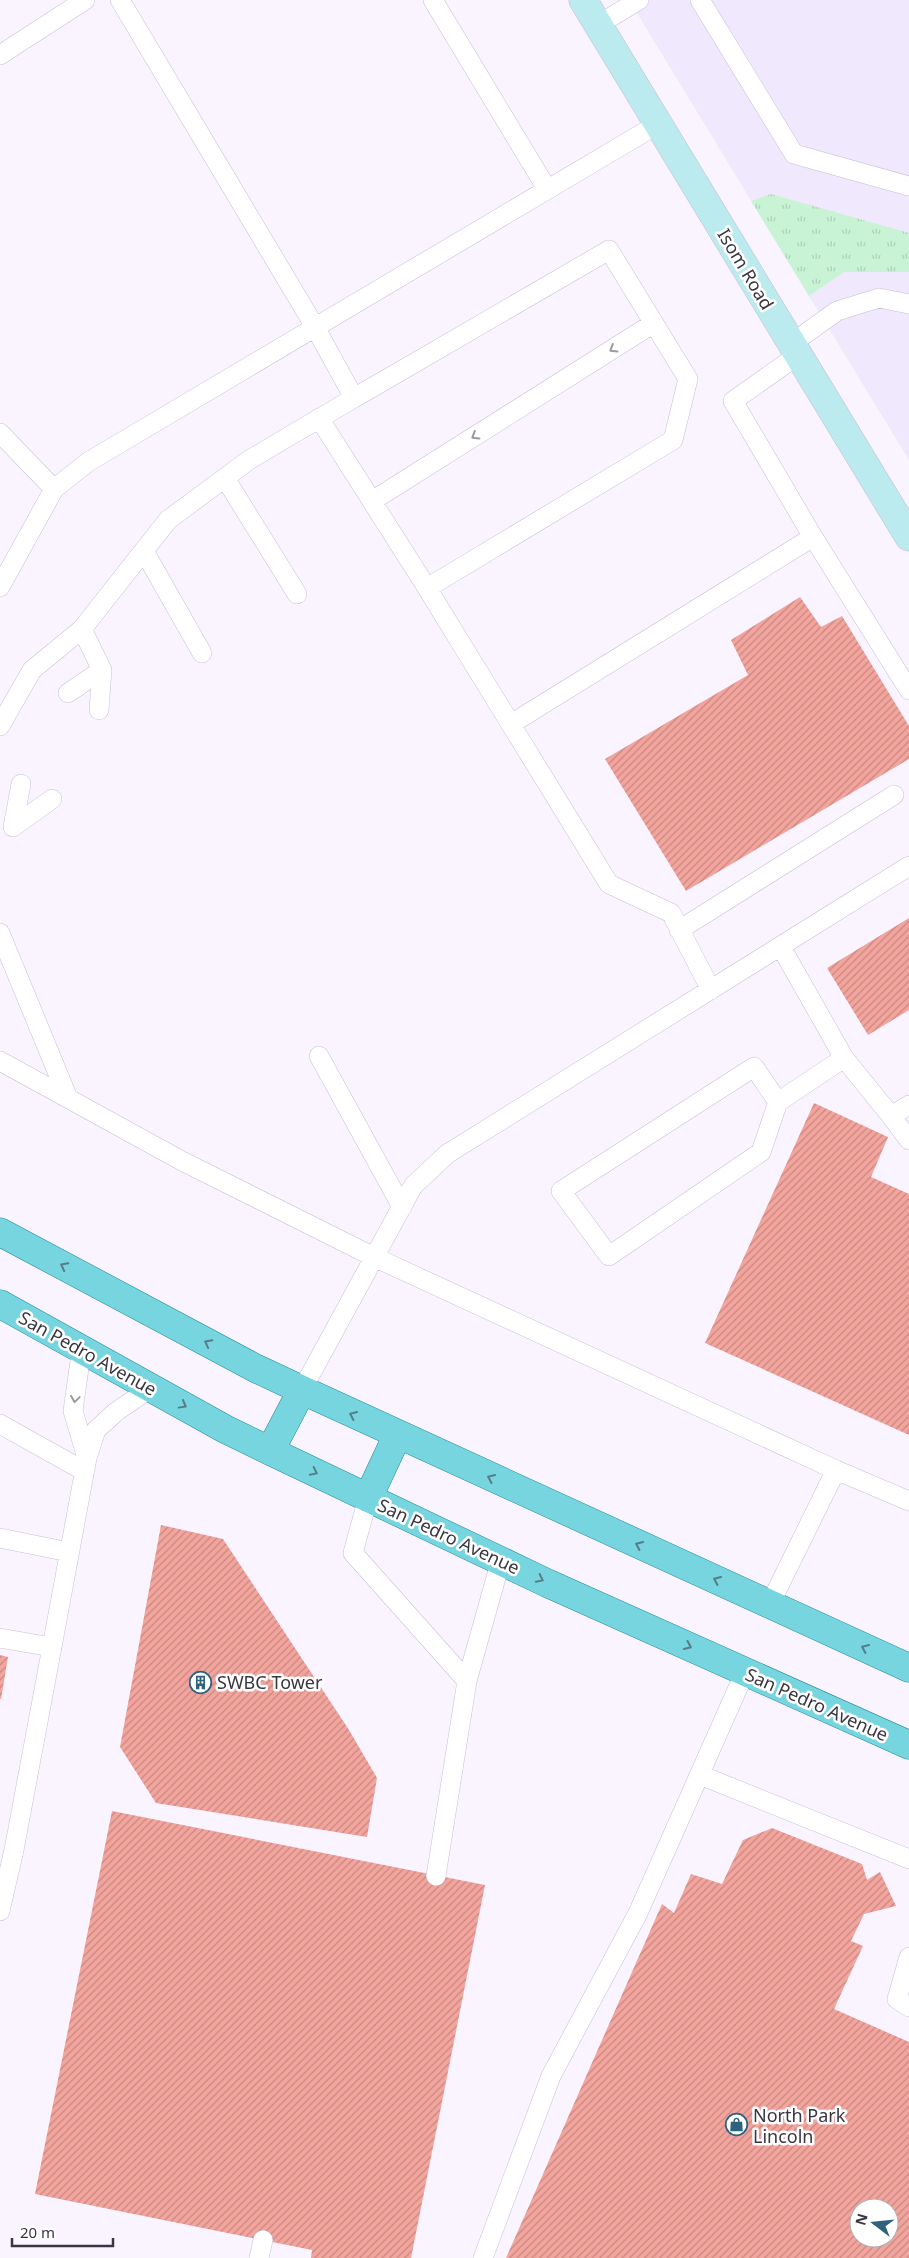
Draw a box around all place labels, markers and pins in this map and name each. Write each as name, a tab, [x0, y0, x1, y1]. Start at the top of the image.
building icon: SWBC Tower	[189, 1670, 213, 1694]
place label: SWBC Tower	[217, 1670, 323, 1694]
place label: North Park Lincoln	[753, 2103, 846, 2148]
shop icon: North Park Lincoln	[725, 2113, 749, 2137]

